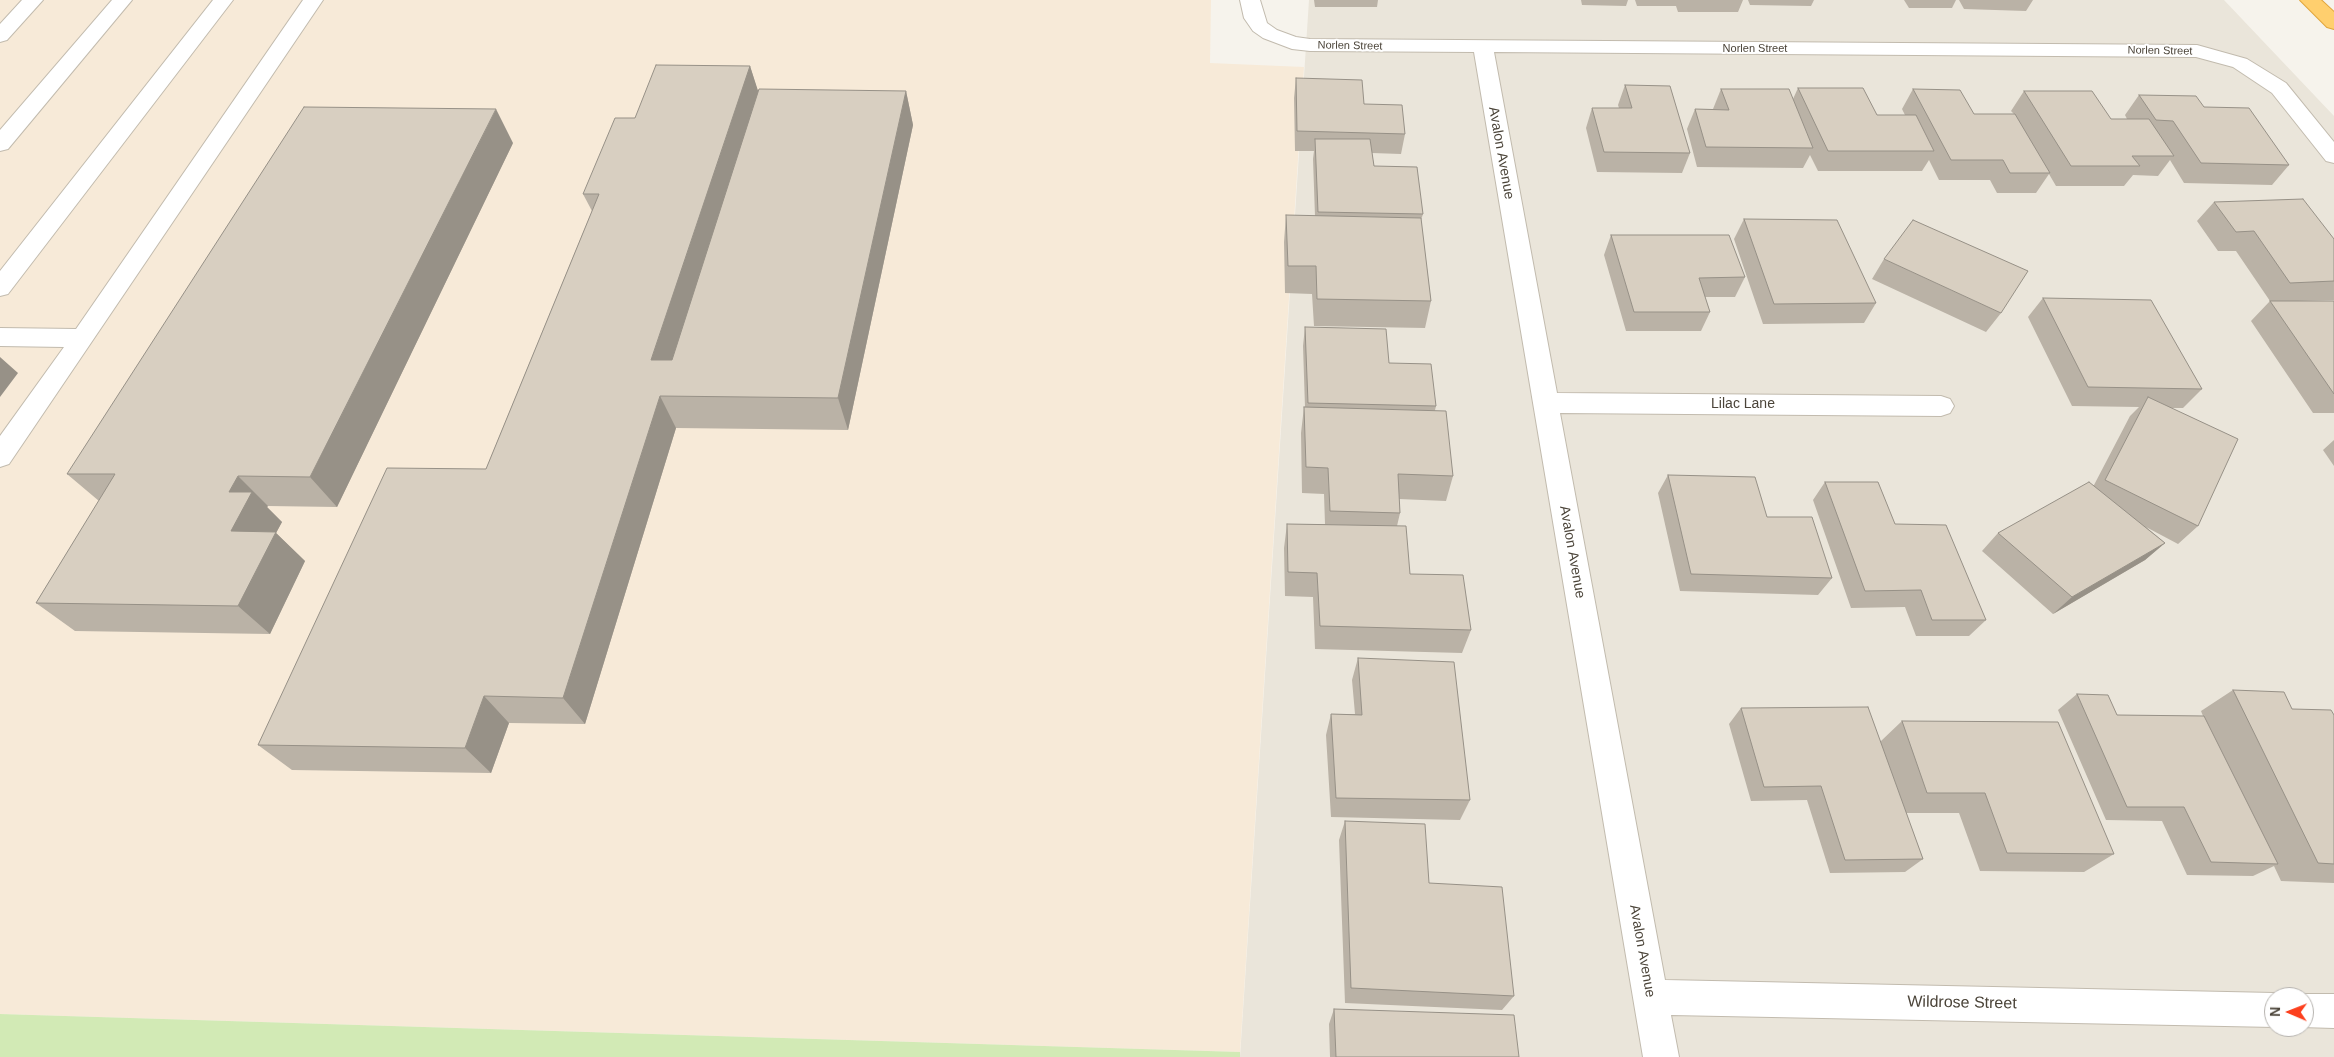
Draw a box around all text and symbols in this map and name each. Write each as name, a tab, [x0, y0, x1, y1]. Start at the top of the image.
street label: Norlen Street	[1317, 39, 1383, 53]
street label: Norlen Street	[1723, 42, 1787, 56]
street label: Norlen Street	[2127, 44, 2193, 58]
street label: Avalon Avenue	[1485, 105, 1517, 201]
street label: Lilac Lane	[1711, 396, 1775, 412]
street label: Avalon Avenue	[1556, 504, 1588, 600]
street label: Avalon Avenue	[1626, 903, 1658, 999]
north arrow	[2264, 987, 2314, 1037]
street label: Wildrose Street	[1907, 992, 2017, 1014]
text: N	[2267, 1007, 2283, 1017]

